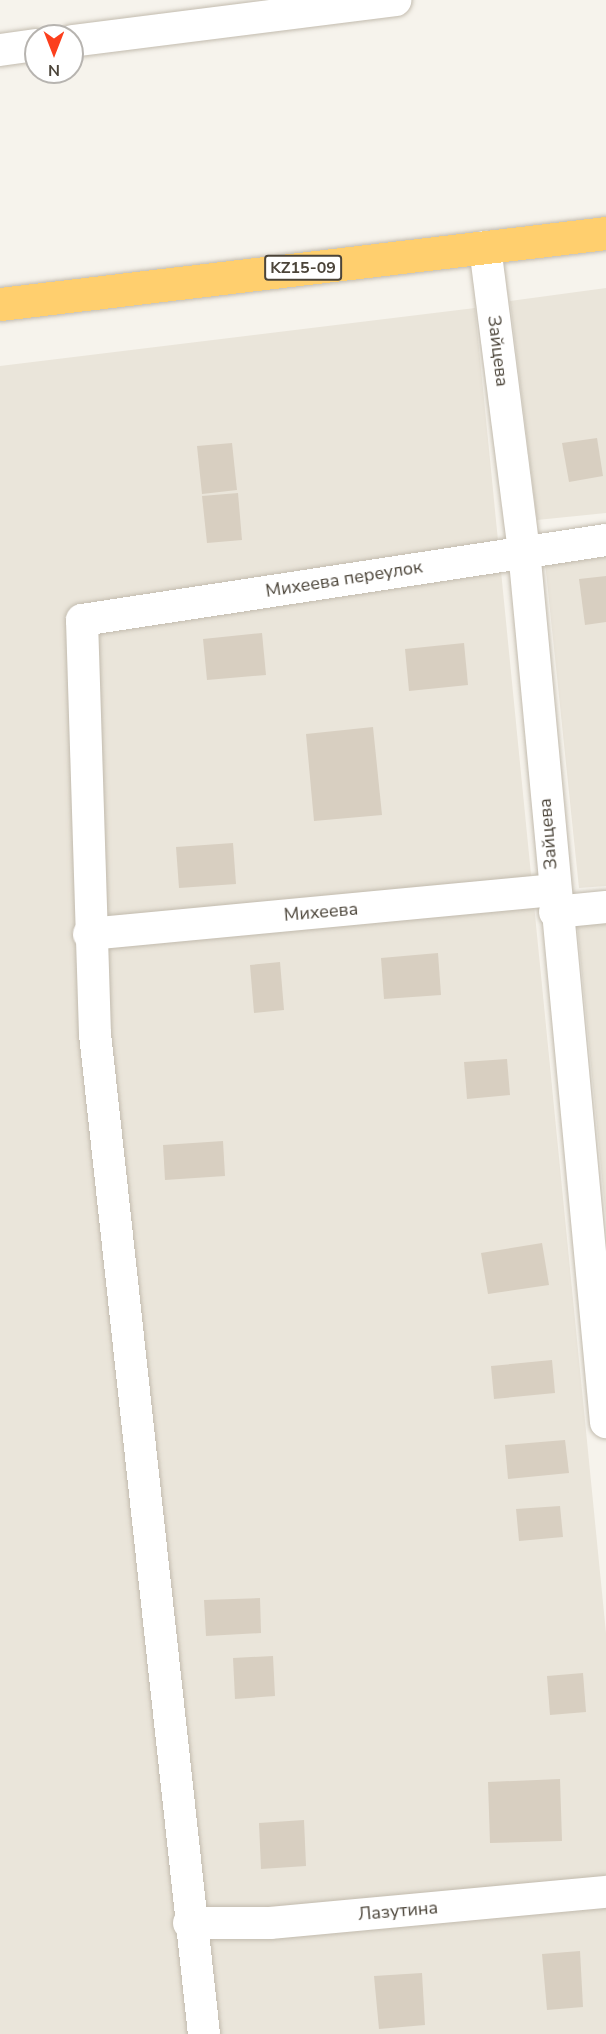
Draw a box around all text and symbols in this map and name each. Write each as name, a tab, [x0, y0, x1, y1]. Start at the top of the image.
north arrow	[24, 24, 84, 84]
text: N	[48, 59, 60, 81]
road number: KZ15-09	[264, 255, 342, 281]
street label: Зайцева	[483, 314, 513, 388]
street label: Михеева переулок	[264, 556, 424, 602]
street label: Зайцева	[534, 797, 562, 871]
street label: Михеева	[283, 898, 359, 926]
street label: Лазутина	[357, 1897, 439, 1925]

